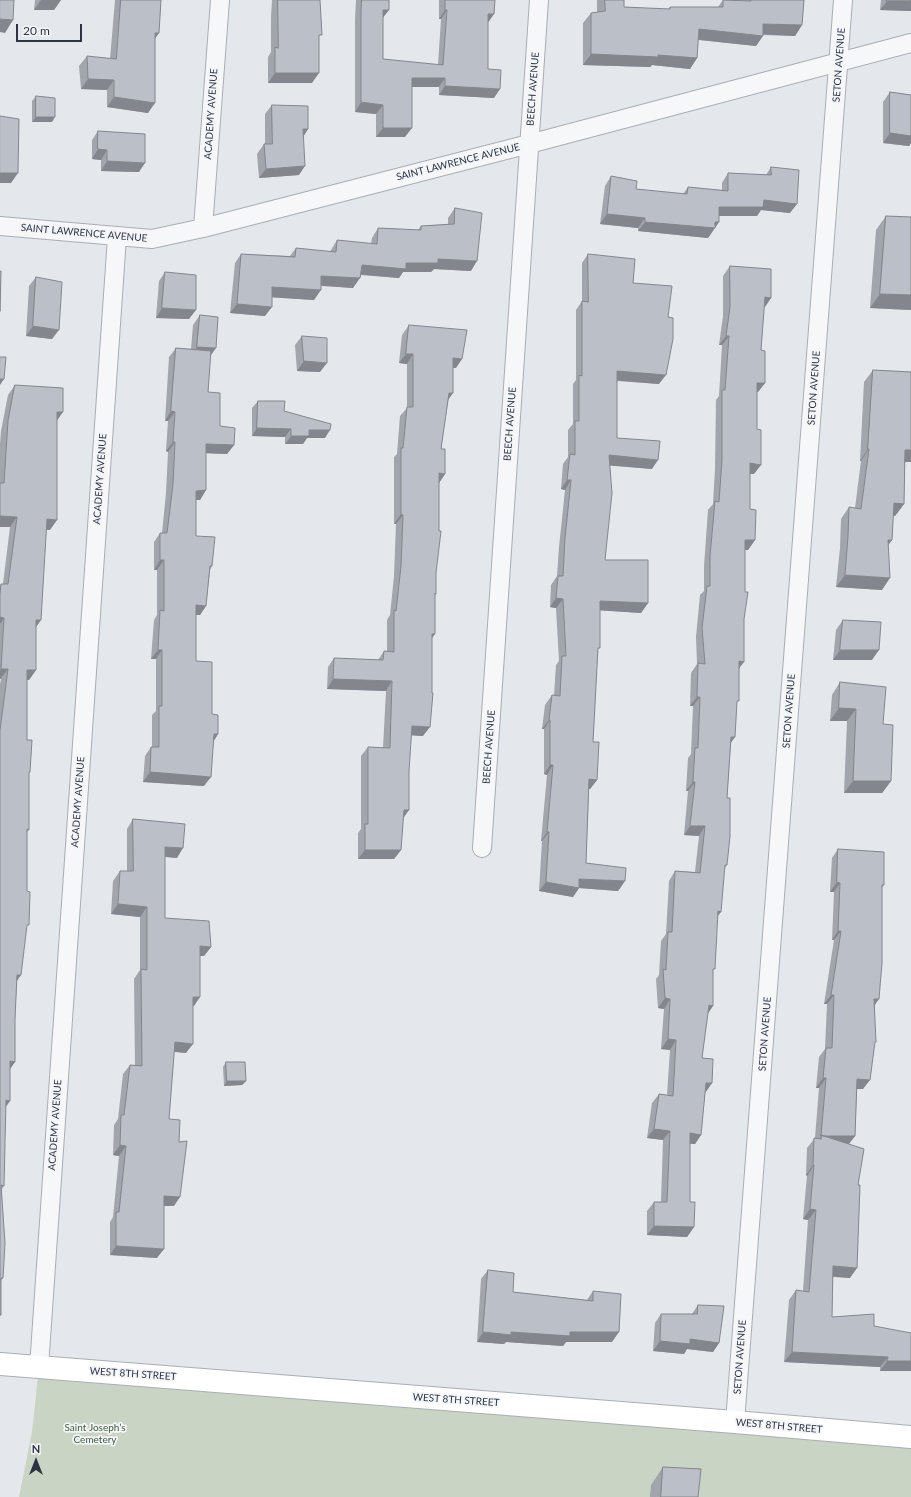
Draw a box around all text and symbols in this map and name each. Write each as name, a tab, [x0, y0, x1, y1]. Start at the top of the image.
scale bar	[18, 16, 84, 42]
text: 20 m	[23, 23, 50, 38]
street label: SETON AVENUE	[830, 27, 848, 103]
street label: BEECH AVENUE	[524, 52, 542, 126]
street label: ACADEMY AVENUE	[202, 68, 220, 160]
street label: SAINT LAWRENCE AVENUE	[395, 141, 521, 183]
street label: SAINT LAWRENCE AVENUE	[20, 221, 148, 245]
street label: SETON AVENUE	[805, 350, 823, 426]
street label: BEECH AVENUE	[501, 387, 519, 461]
street label: ACADEMY AVENUE	[91, 433, 109, 525]
street label: SETON AVENUE	[780, 673, 798, 749]
street label: BEECH AVENUE	[480, 710, 498, 784]
street label: ACADEMY AVENUE	[69, 756, 87, 848]
street label: SETON AVENUE	[756, 996, 774, 1072]
street label: ACADEMY AVENUE	[46, 1079, 64, 1171]
street label: SETON AVENUE	[731, 1319, 749, 1395]
street label: WEST 8TH STREET	[89, 1365, 177, 1383]
street label: WEST 8TH STREET	[412, 1391, 500, 1409]
street label: WEST 8TH STREET	[735, 1416, 823, 1436]
park label: Saint Joseph’s Cemetery	[65, 1422, 125, 1446]
north arrow	[16, 1441, 56, 1481]
text: N	[32, 1442, 40, 1455]

